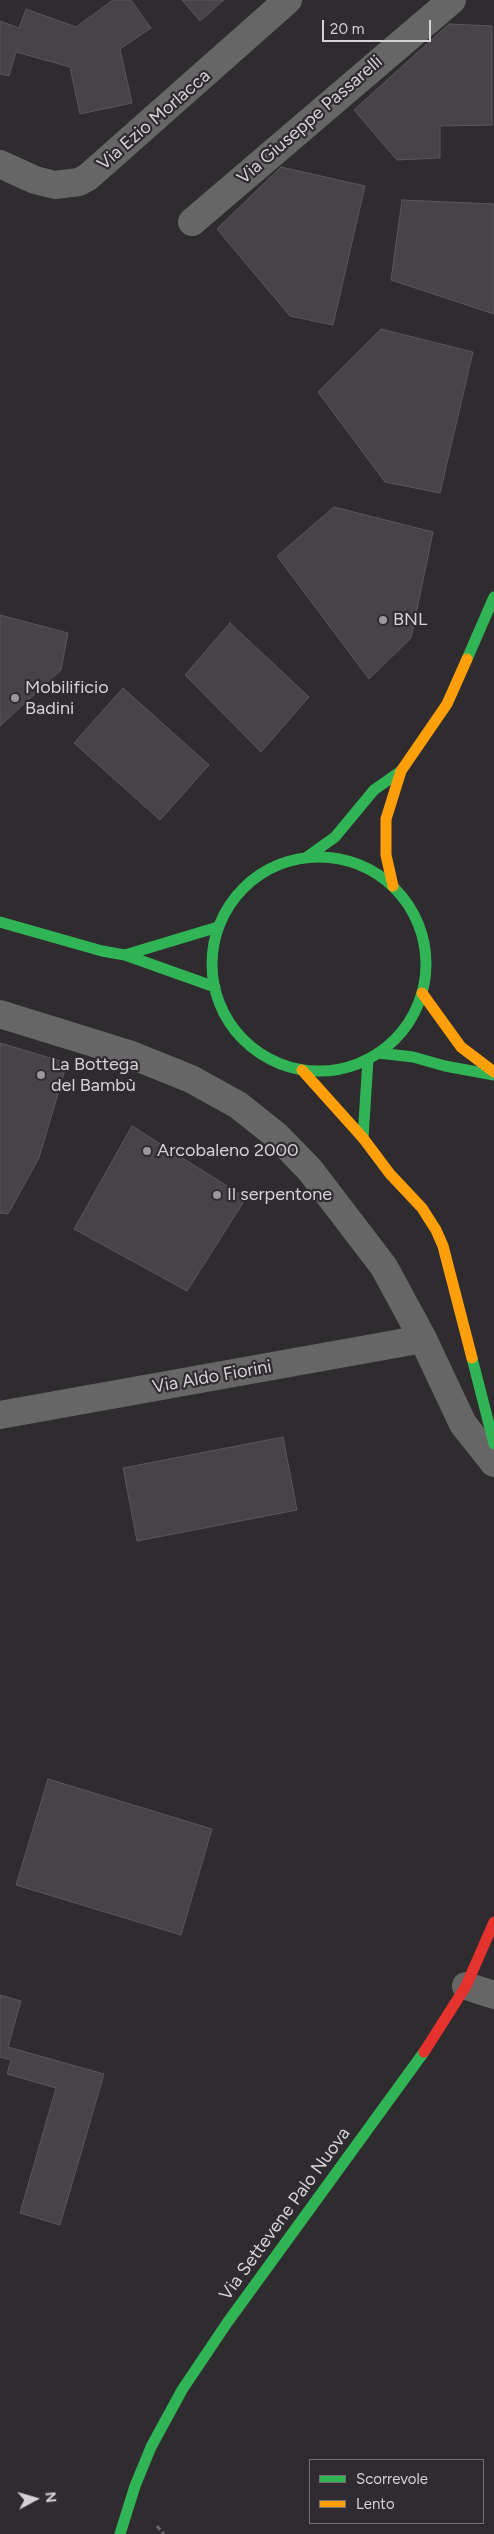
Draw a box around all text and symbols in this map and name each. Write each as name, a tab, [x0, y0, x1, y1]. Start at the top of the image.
scale bar	[324, 10, 433, 42]
text: 20 m	[330, 20, 364, 38]
street label: Via Giuseppe Passarelli	[233, 51, 387, 189]
street label: Via Ezio Morlacca	[93, 65, 215, 175]
place label: BNL	[393, 609, 427, 631]
marker: BNL	[377, 614, 389, 626]
place label: Mobilificio Badini	[25, 677, 109, 720]
marker: Mobilificio Badini	[9, 692, 21, 704]
place label: La Bottega del Bambù	[51, 1054, 139, 1096]
marker: La Bottega del Bambù	[35, 1069, 47, 1081]
place label: Arcobaleno 2000	[157, 1140, 299, 1162]
marker: Arcobaleno 2000	[141, 1145, 153, 1157]
place label: Il serpentone	[227, 1184, 332, 1206]
marker: Il serpentone	[211, 1189, 223, 1201]
street label: Via Aldo Fiorini	[151, 1356, 273, 1398]
street label: Via Settevene Palo Nuova	[215, 2123, 355, 2305]
legend	[309, 2459, 484, 2524]
text: Scorrevole	[356, 2470, 428, 2488]
north arrow	[10, 2474, 60, 2524]
text: N	[41, 2491, 59, 2504]
text: Lento	[356, 2495, 395, 2513]

